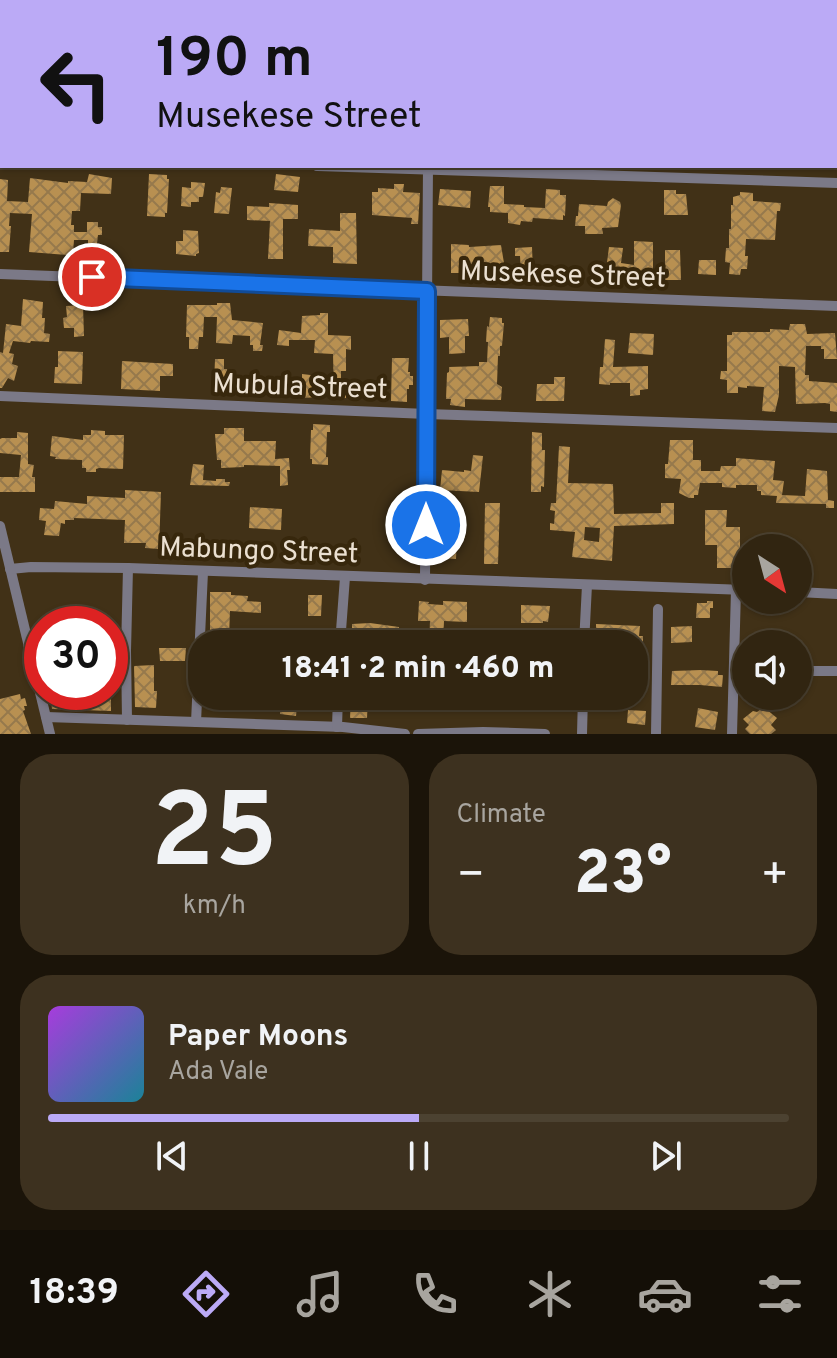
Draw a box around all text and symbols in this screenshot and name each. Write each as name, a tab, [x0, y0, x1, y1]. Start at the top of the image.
text: 190 m	[156, 26, 313, 96]
icon: left	[24, 32, 128, 136]
text: Musekese Street	[156, 95, 422, 141]
pin	[58, 243, 126, 311]
street label: Musekese Street	[459, 254, 667, 298]
icon: arrive	[70, 255, 114, 299]
street label: Mubula Street	[212, 367, 388, 409]
position arrow	[384, 483, 468, 567]
street label: Mabungo Street	[159, 531, 359, 573]
north arrow	[732, 534, 812, 614]
map controls	[732, 534, 812, 710]
speed limit sign: 30	[24, 606, 128, 710]
button: sound	[732, 630, 812, 710]
text: 18:41 · 2 min · 460 m	[282, 651, 554, 688]
text: 25	[151, 772, 278, 904]
text: Climate	[457, 799, 546, 832]
text: 23°	[574, 839, 672, 915]
text: −	[457, 849, 485, 905]
text: +	[761, 849, 789, 905]
text: km/h	[183, 890, 246, 923]
text: Paper Moons	[168, 1019, 348, 1056]
text: Ada Vale	[168, 1056, 268, 1089]
icon: previous	[150, 1134, 194, 1178]
icon: pause	[397, 1134, 441, 1178]
icon: next	[644, 1134, 688, 1178]
icon: directions	[178, 1266, 234, 1322]
icon: music	[292, 1266, 348, 1322]
icon: phone	[407, 1266, 463, 1322]
icon: climate	[522, 1266, 578, 1322]
icon: car	[637, 1266, 693, 1322]
icon: filters	[752, 1266, 808, 1322]
text: 18:39	[29, 1271, 119, 1317]

